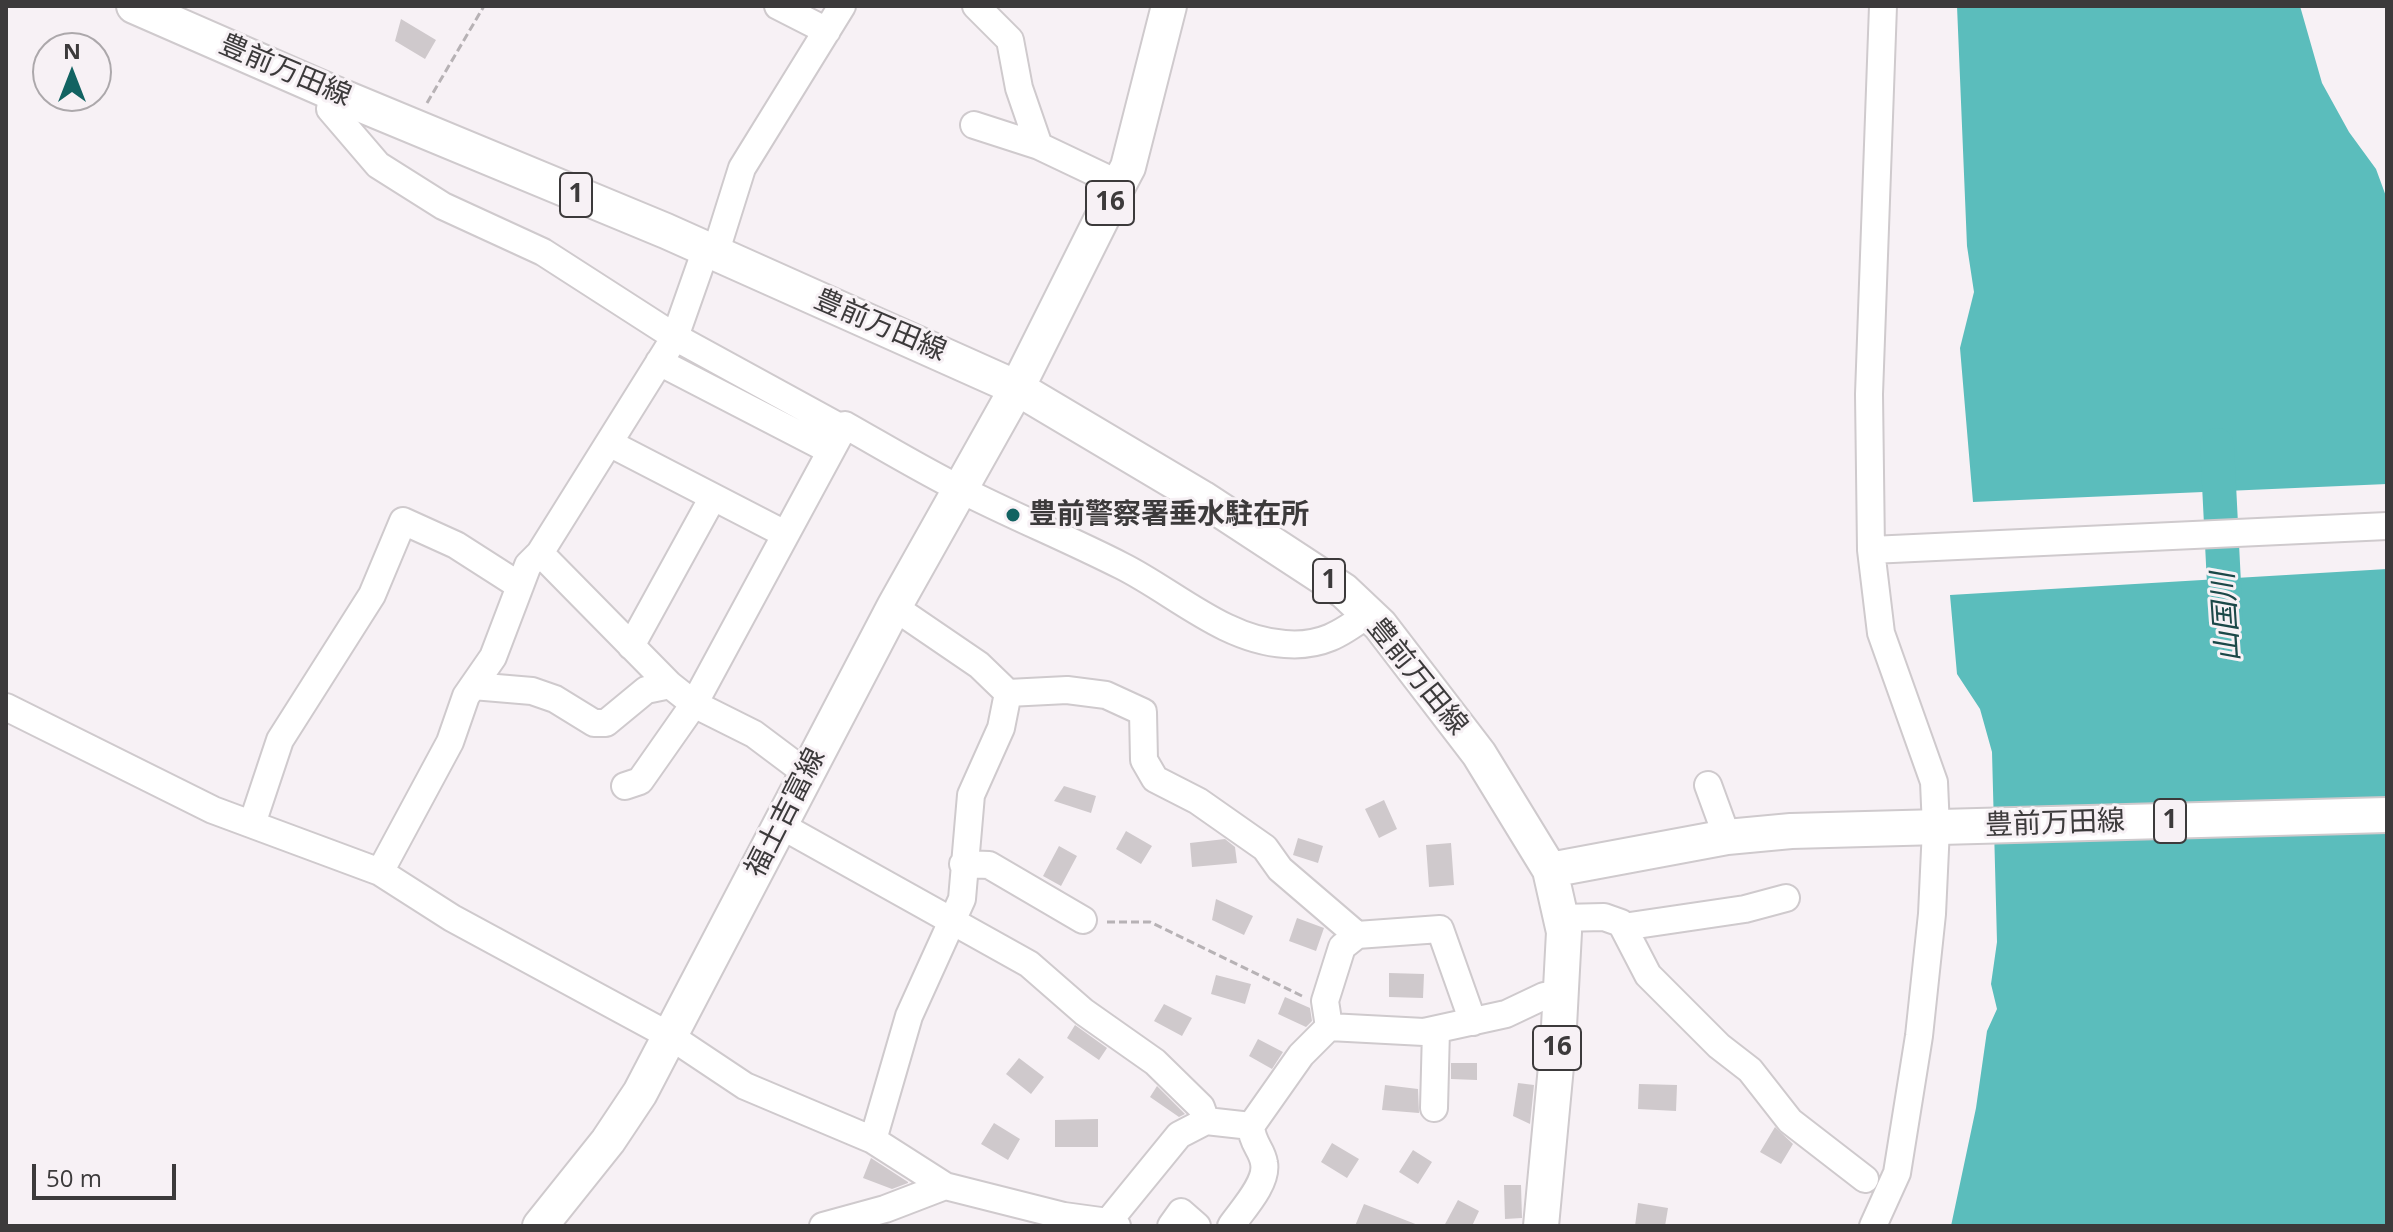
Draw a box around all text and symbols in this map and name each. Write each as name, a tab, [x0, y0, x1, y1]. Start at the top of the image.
street label: 豊前万田線	[214, 28, 356, 114]
north arrow	[32, 32, 112, 112]
text: N	[63, 35, 81, 65]
road number: 1	[560, 173, 592, 217]
road number: 16	[1086, 181, 1134, 225]
street label: 豊前万田線	[809, 283, 951, 369]
place label: 豊前警察署垂水駐在所	[1029, 498, 1309, 532]
marker: 豊前警察署垂水駐在所	[1004, 506, 1022, 524]
road number: 1	[1313, 559, 1345, 603]
water label: 山国川	[2206, 571, 2248, 663]
street label: 豊前万田線	[1360, 612, 1474, 742]
street label: 福土吉富線	[739, 743, 833, 883]
road number: 1	[2154, 799, 2186, 843]
street label: 豊前万田線	[1984, 805, 2126, 843]
road number: 16	[1533, 1026, 1581, 1070]
scale bar	[36, 1148, 180, 1198]
text: 50 m	[46, 1161, 102, 1194]

